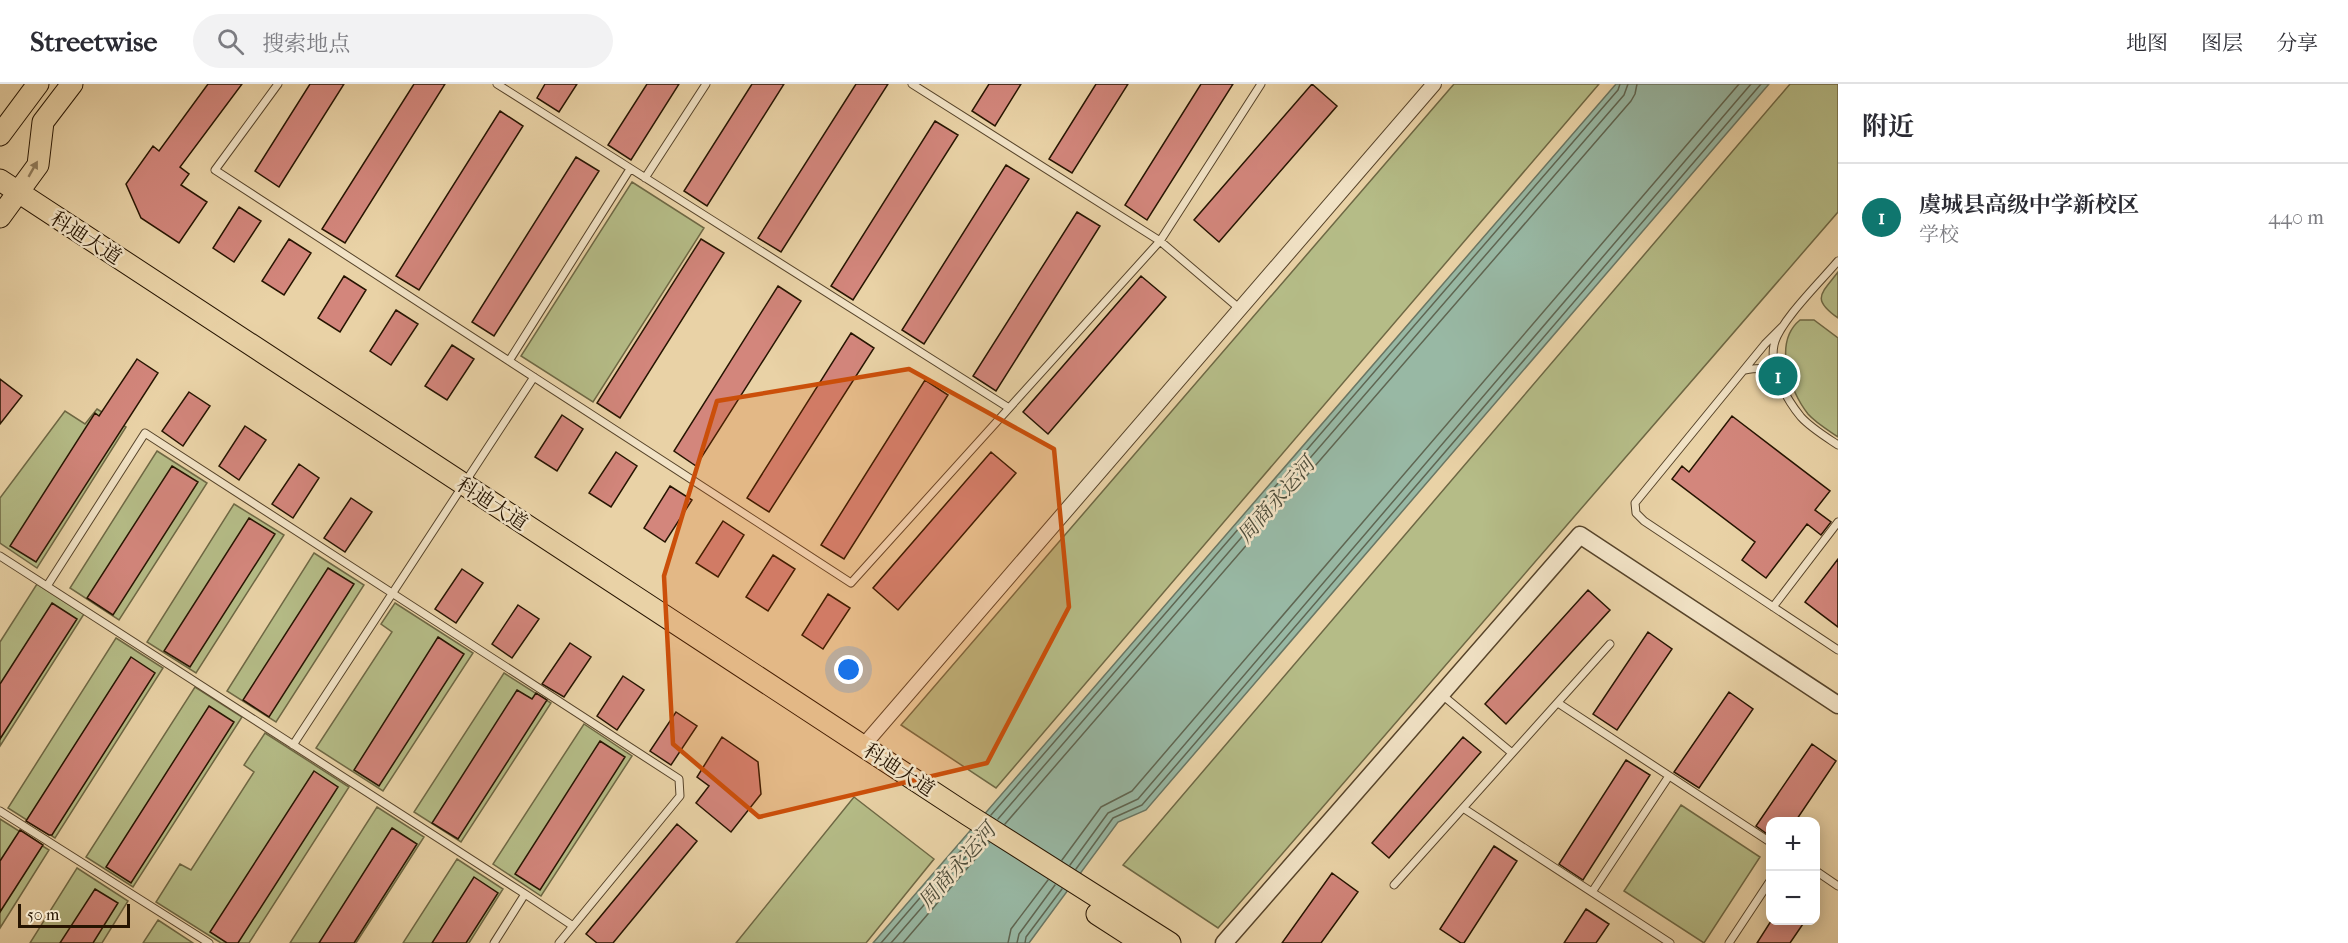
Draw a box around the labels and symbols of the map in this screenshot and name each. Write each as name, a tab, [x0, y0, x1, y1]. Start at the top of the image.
one-way arrow	[28, 160, 38, 177]
street label: 科迪大道	[46, 207, 126, 269]
pin: 1	[1758, 354, 1798, 398]
water label: 周商永运河	[1233, 449, 1322, 547]
street label: 科迪大道	[452, 473, 532, 535]
your location	[834, 655, 863, 684]
street label: 科迪大道	[859, 739, 939, 801]
water label: 周商永运河	[914, 815, 1003, 913]
scale bar	[18, 901, 130, 928]

